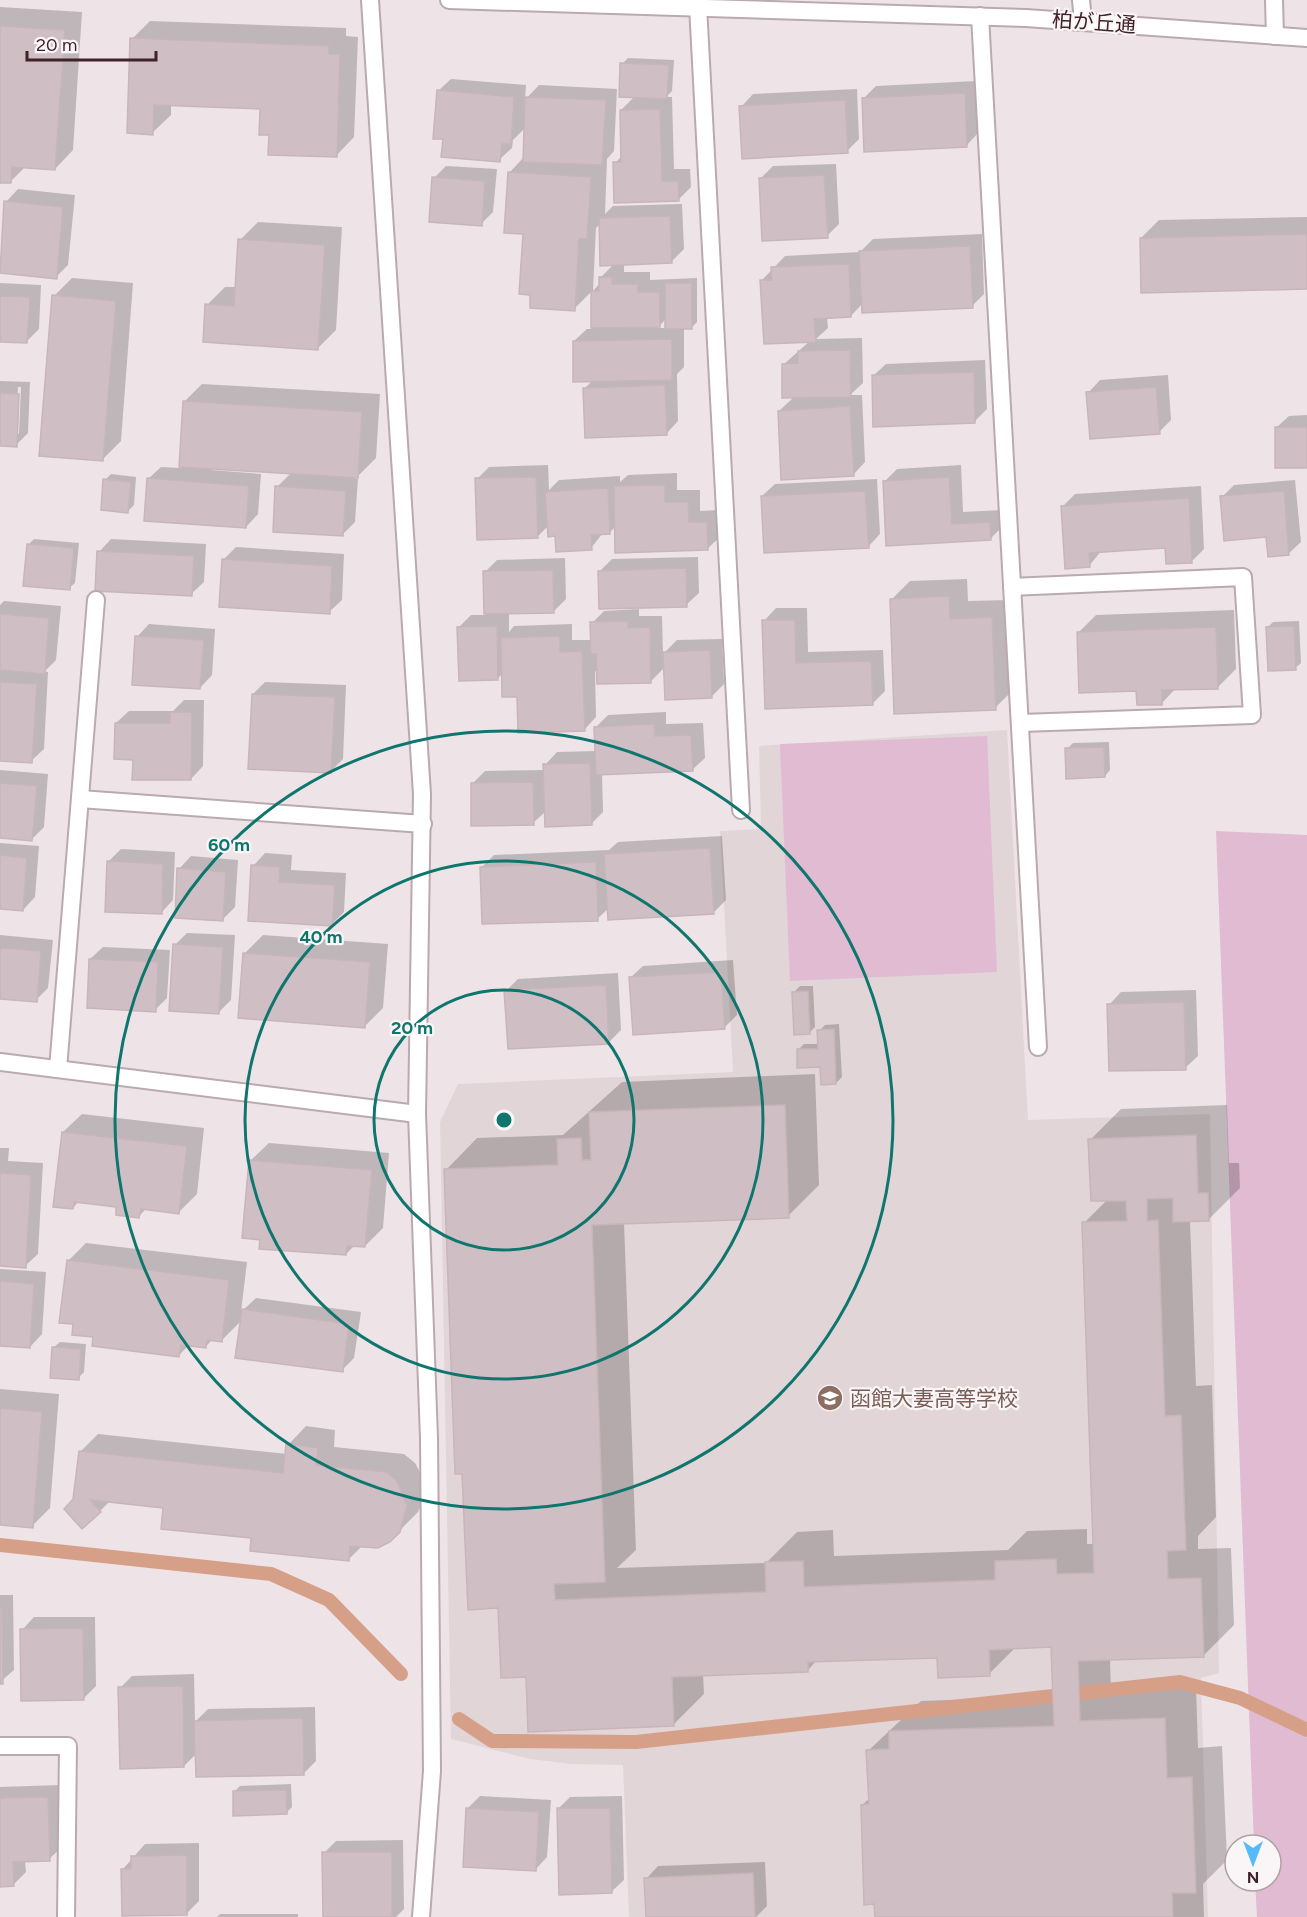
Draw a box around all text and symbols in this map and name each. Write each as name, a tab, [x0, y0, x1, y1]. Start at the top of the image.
street label: 柏が丘通	[1051, 7, 1137, 37]
scale bar	[27, 24, 156, 62]
text: 20 m	[36, 34, 77, 56]
text: 60 m	[208, 834, 250, 856]
text: 40 m	[299, 926, 343, 948]
text: 20 m	[391, 1017, 433, 1039]
centre of rings	[494, 1110, 514, 1130]
school or university icon: 函館大妻高等学校	[815, 1383, 845, 1413]
place label: 函館大妻高等学校	[850, 1386, 1018, 1411]
north arrow	[1223, 1833, 1283, 1893]
text: N	[1247, 1868, 1259, 1887]

